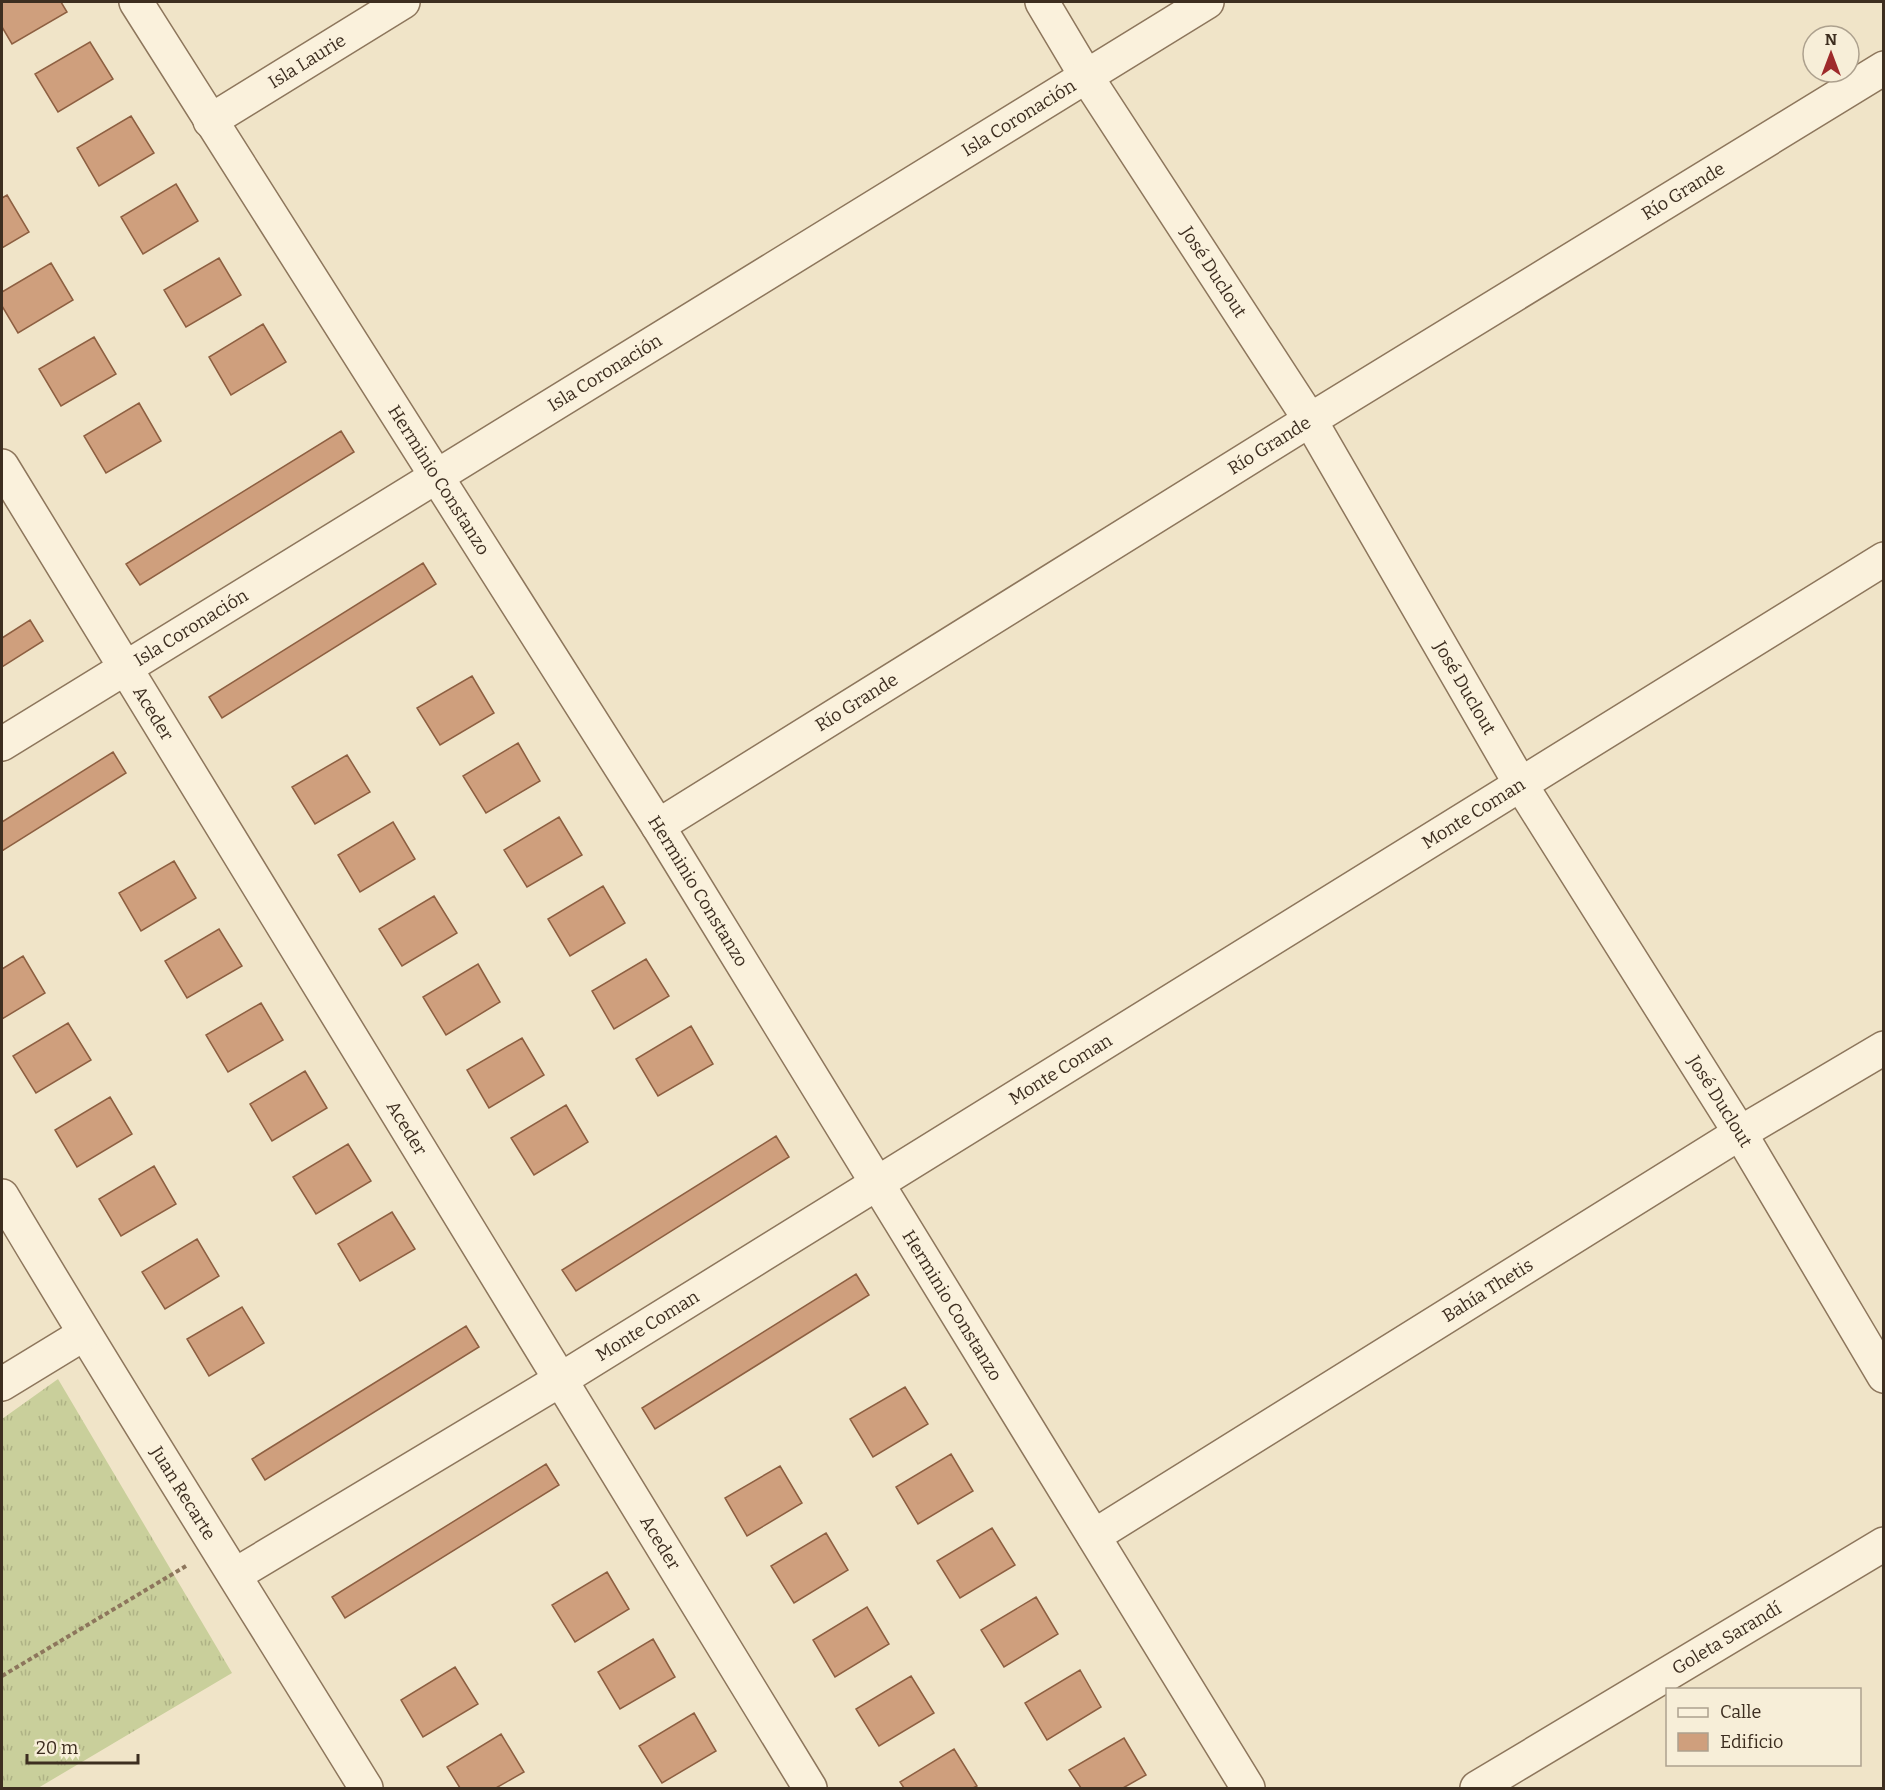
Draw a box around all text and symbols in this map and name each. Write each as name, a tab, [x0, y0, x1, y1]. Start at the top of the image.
north arrow	[1801, 24, 1861, 84]
street label: Isla Laurie	[264, 29, 350, 93]
text: N	[1825, 30, 1837, 49]
street label: Isla Coronación	[958, 74, 1080, 161]
street label: Río Grande	[1638, 157, 1729, 225]
street label: José Duclout	[1175, 221, 1252, 322]
street label: Isla Coronación	[544, 329, 666, 416]
street label: Herminio Constanzo	[383, 401, 494, 559]
street label: Río Grande	[1224, 411, 1315, 479]
street label: Isla Coronación	[130, 584, 253, 671]
street label: José Duclout	[1429, 636, 1501, 739]
street label: Río Grande	[811, 668, 902, 736]
street label: Aceder	[128, 682, 178, 745]
street label: Monte Coman	[1418, 773, 1530, 854]
street label: Herminio Constanzo	[643, 812, 753, 971]
street label: Monte Coman	[1005, 1029, 1117, 1110]
street label: José Duclout	[1682, 1051, 1757, 1152]
street label: Aceder	[382, 1097, 432, 1159]
street label: Herminio Constanzo	[898, 1226, 1007, 1385]
street label: Bahía Thetis	[1438, 1254, 1537, 1327]
street label: Monte Coman	[592, 1285, 704, 1366]
street label: Juan Recarte	[145, 1441, 220, 1544]
street label: Aceder	[635, 1512, 685, 1574]
street label: Goleta Sarandí	[1668, 1597, 1786, 1680]
legend	[1666, 1688, 1861, 1766]
text: Calle	[1720, 1701, 1761, 1723]
scale bar	[27, 1727, 138, 1765]
text: Edificio	[1720, 1731, 1783, 1753]
text: 20 m	[36, 1737, 78, 1759]

